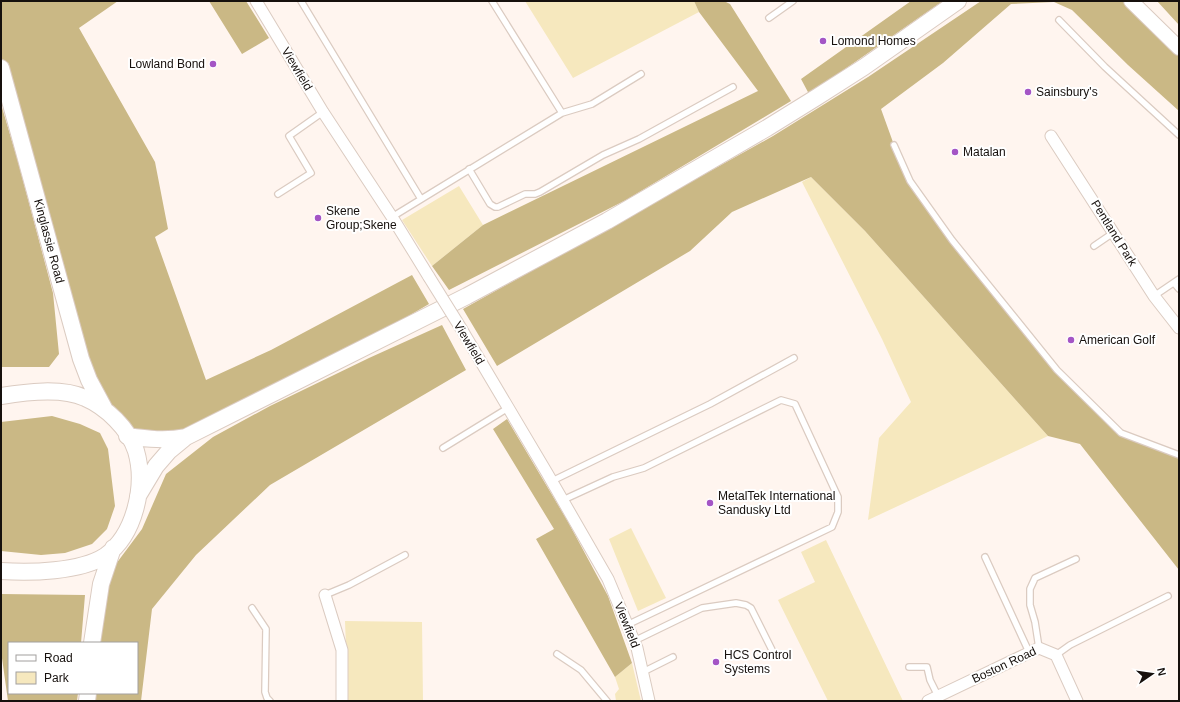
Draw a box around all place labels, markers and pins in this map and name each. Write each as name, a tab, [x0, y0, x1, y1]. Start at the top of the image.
place label: Lomond Homes	[831, 34, 916, 48]
marker: Lomond Homes	[818, 36, 828, 46]
place label: Lowland Bond	[129, 57, 205, 71]
marker: Lowland Bond	[208, 59, 218, 69]
place label: Sainsbury's	[1036, 85, 1098, 99]
marker: Sainsbury's	[1023, 87, 1033, 97]
place label: Matalan	[963, 145, 1006, 159]
marker: Matalan	[950, 147, 960, 157]
place label: Skene Group;Skene	[326, 204, 397, 232]
marker: Skene Group;Skene	[313, 213, 323, 223]
place label: American Golf	[1079, 333, 1156, 347]
marker: American Golf	[1066, 335, 1076, 345]
place label: MetalTek International Sandusky Ltd	[718, 489, 835, 517]
marker: MetalTek International Sandusky Ltd	[705, 498, 715, 508]
place label: HCS Control Systems	[724, 648, 791, 676]
marker: HCS Control Systems	[711, 657, 721, 667]

